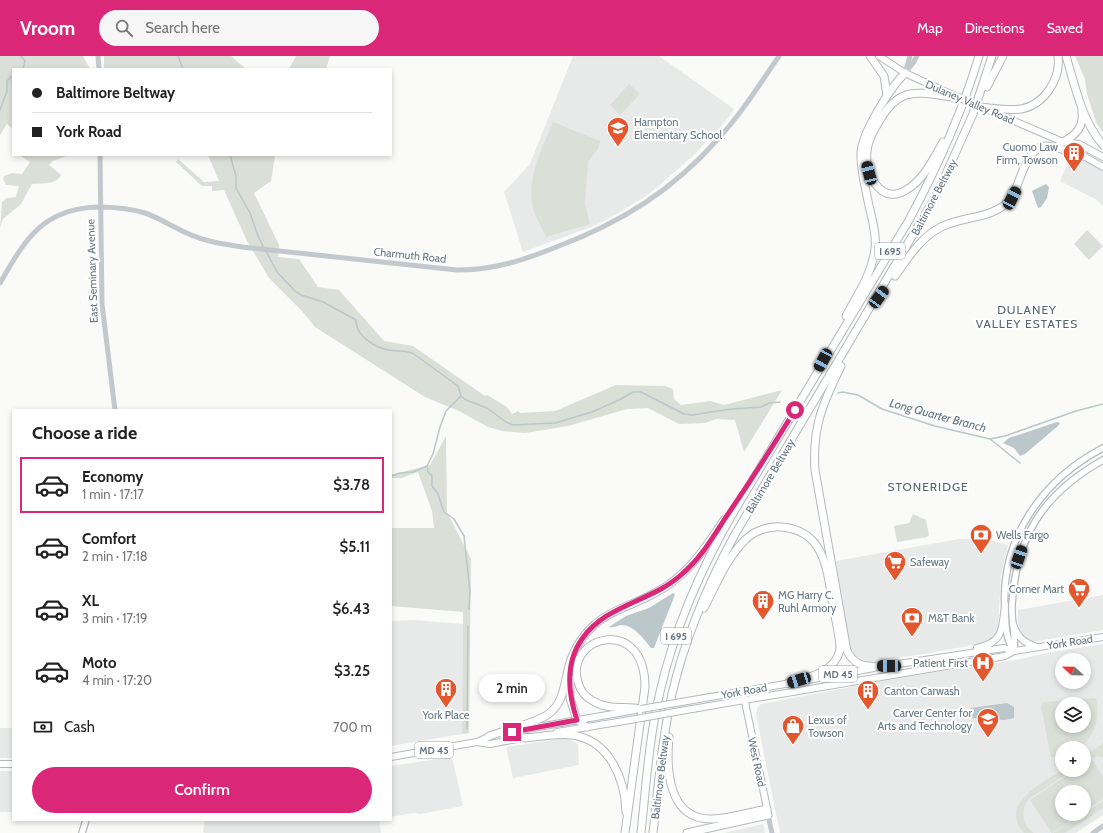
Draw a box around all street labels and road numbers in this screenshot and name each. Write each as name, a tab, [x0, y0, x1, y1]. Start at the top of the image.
street label: Dulaney Valley Road	[923, 77, 1017, 127]
street label: Baltimore Beltway	[908, 156, 960, 238]
street label: East Seminary Avenue	[83, 218, 101, 323]
road number: I 695	[875, 243, 905, 259]
street label: Charmuth Road	[373, 244, 447, 266]
street label: Baltimore Beltway	[742, 436, 798, 516]
road number: I 695	[661, 628, 691, 644]
street label: York Road	[1045, 631, 1094, 653]
road number: MD 45	[819, 666, 857, 682]
street label: York Road	[719, 680, 768, 702]
street label: Baltimore Beltway	[648, 734, 672, 820]
street label: West Road	[745, 736, 769, 788]
road number: MD 45	[415, 742, 453, 758]

